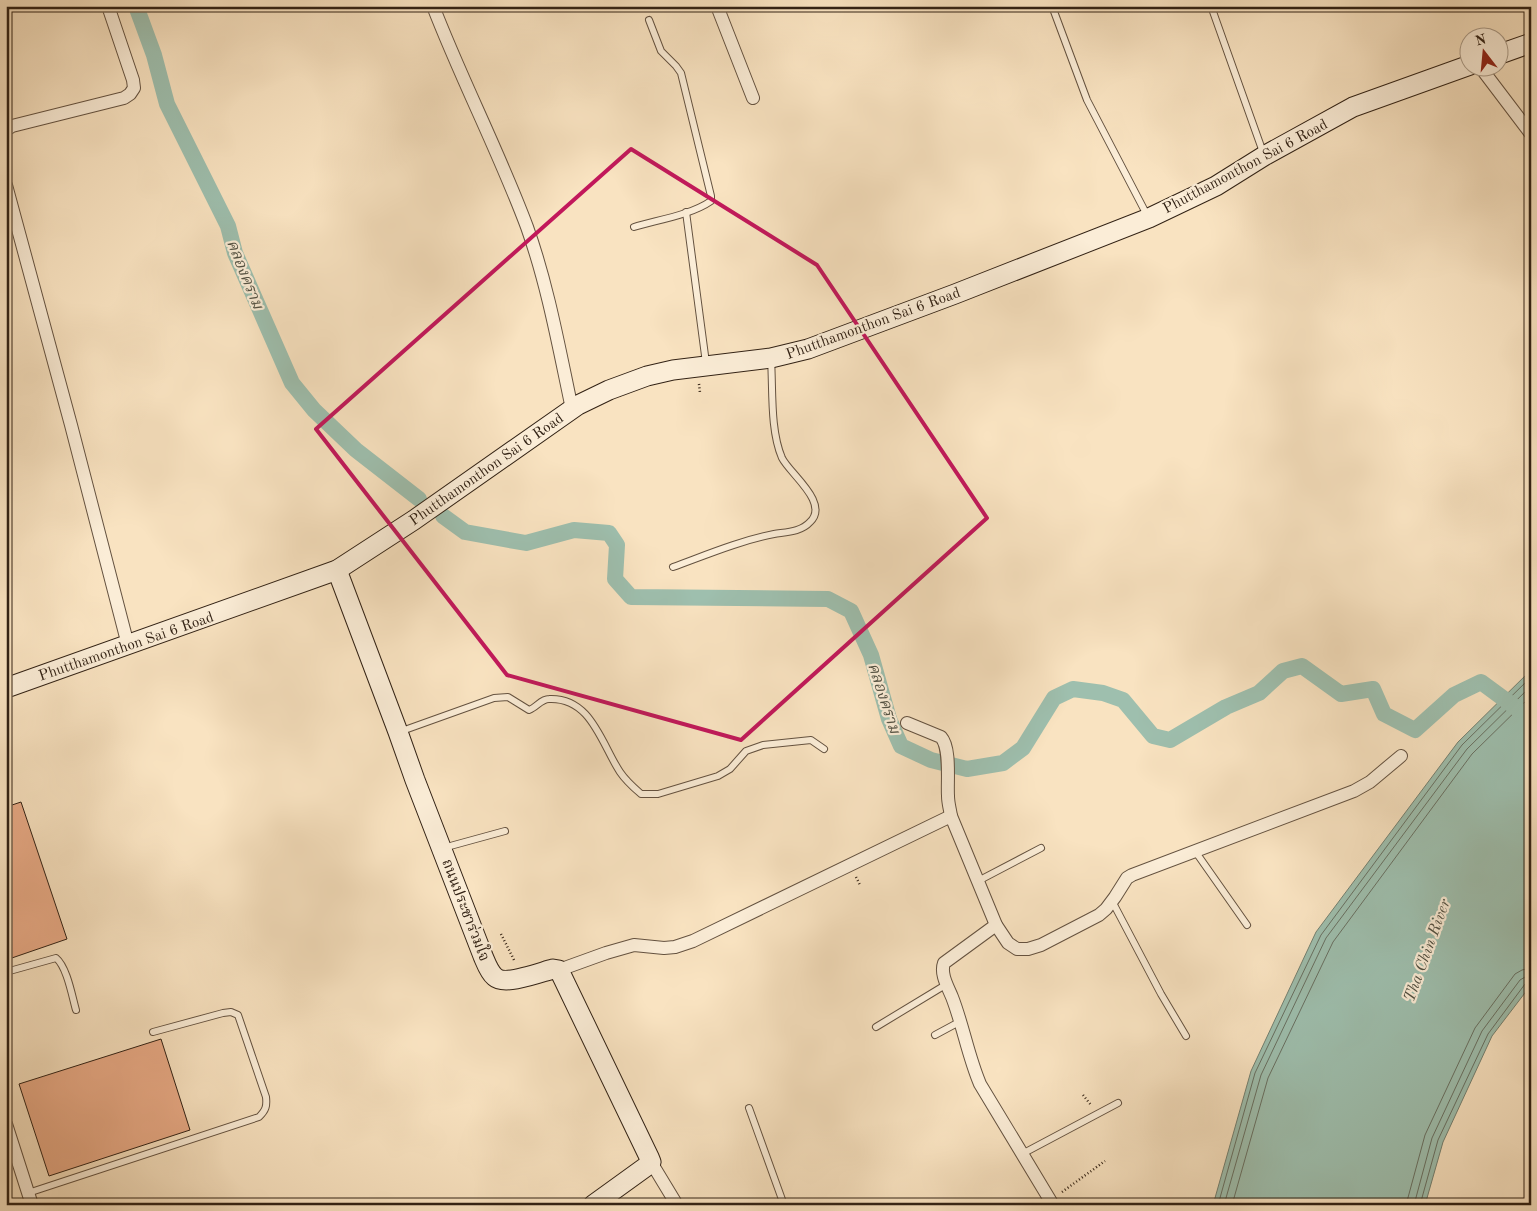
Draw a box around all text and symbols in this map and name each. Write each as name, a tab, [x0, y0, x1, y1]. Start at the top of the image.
north arrow	[1460, 28, 1510, 78]
text: N	[1474, 32, 1488, 49]
street label: Phutthamonthon Sai 6 Road	[1161, 117, 1331, 217]
water label: คลองคราม	[223, 238, 266, 313]
street label: Phutthamonthon Sai 6 Road	[784, 286, 963, 363]
street label: Phutthamonthon Sai 6 Road	[407, 411, 567, 529]
street label: Phutthamonthon Sai 6 Road	[37, 610, 216, 685]
water label: คลองคราม	[864, 661, 903, 737]
street label: ถนนประชาร่วมใจ	[438, 856, 496, 964]
water label: Tha Chin River	[1402, 896, 1454, 1004]

